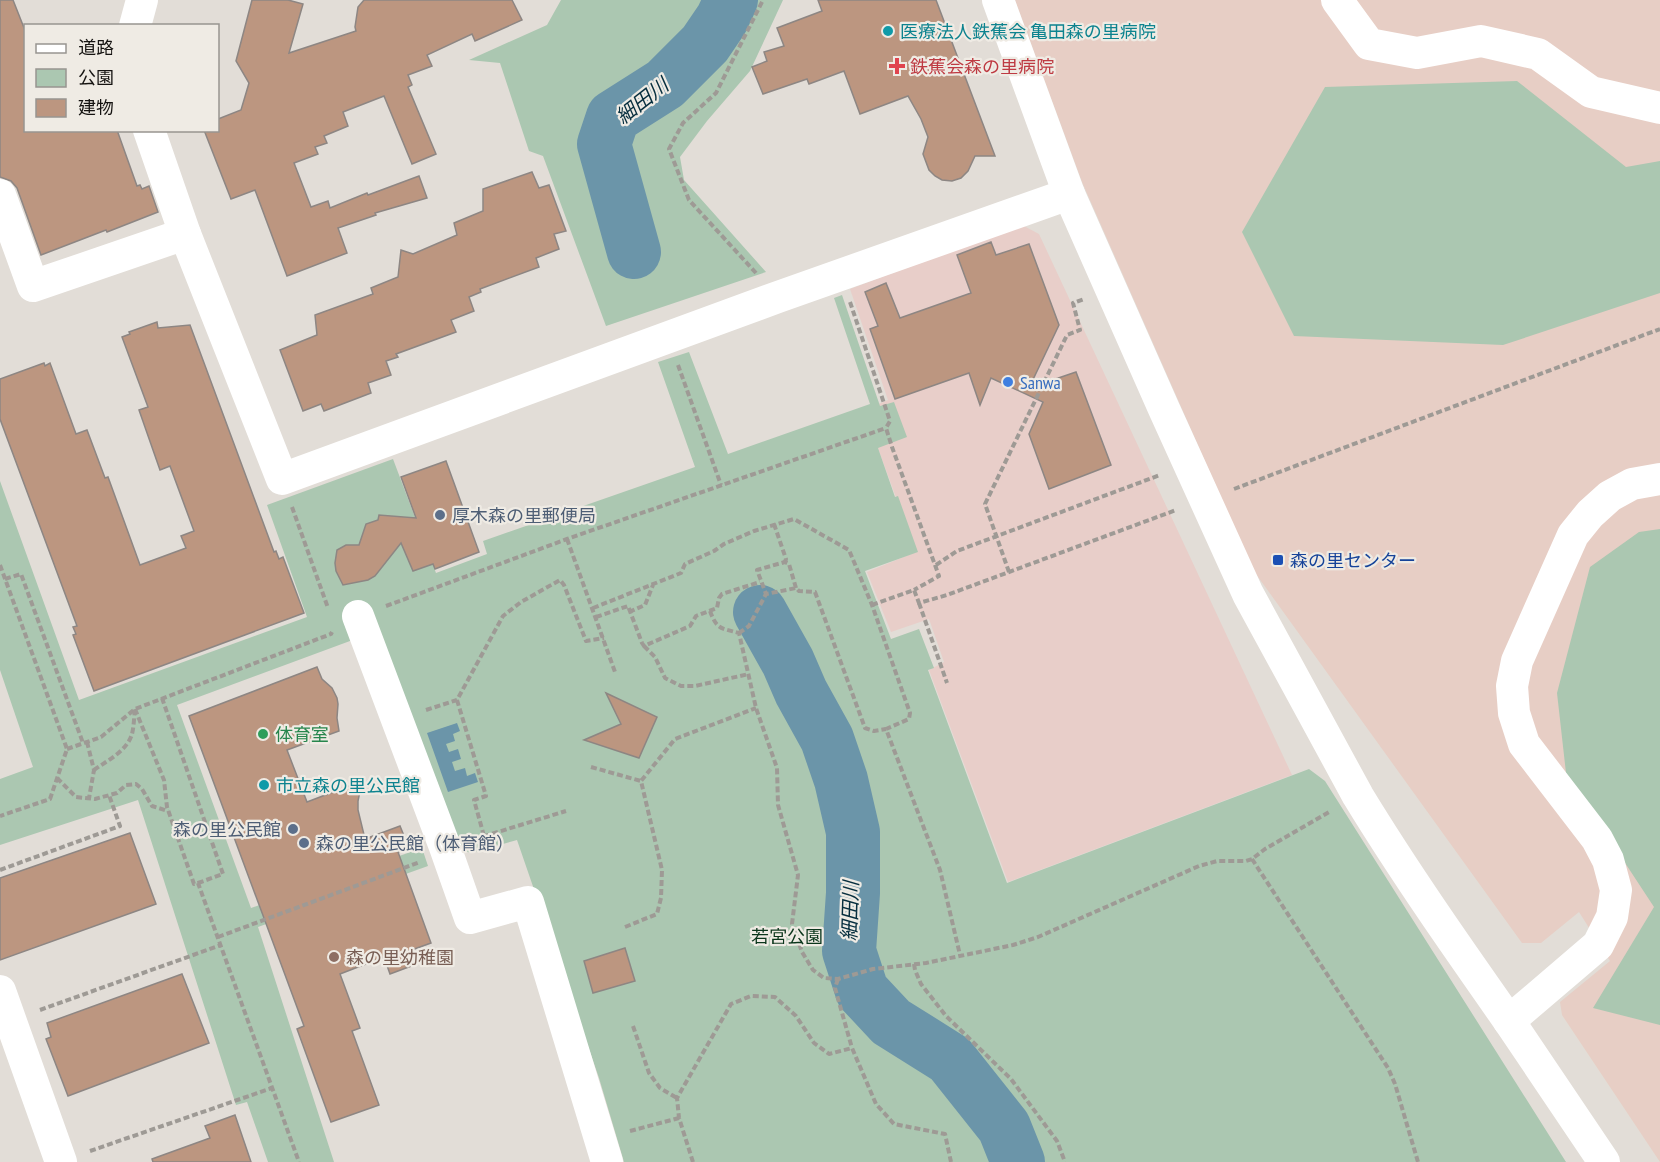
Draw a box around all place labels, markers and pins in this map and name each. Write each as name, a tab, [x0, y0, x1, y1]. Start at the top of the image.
place label: 医療法人鉄蕉会 亀田森の里病院	[900, 20, 1156, 43]
marker: 医療法人鉄蕉会 亀田森の里病院	[881, 24, 895, 38]
place label: 鉄蕉会森の里病院	[910, 55, 1054, 78]
marker: 鉄蕉会森の里病院	[888, 57, 906, 75]
place label: Sanwa	[1020, 371, 1061, 394]
marker: Sanwa	[1001, 375, 1015, 389]
place label: 厚木森の里郵便局	[452, 504, 596, 527]
marker: 厚木森の里郵便局	[433, 508, 447, 522]
place label: 森の里センター	[1290, 549, 1416, 572]
marker: 森の里センター	[1271, 553, 1285, 567]
place label: 体育室	[275, 723, 329, 746]
marker: 体育室	[256, 727, 270, 741]
place label: 市立森の里公民館	[276, 774, 420, 797]
marker: 市立森の里公民館	[257, 778, 271, 792]
place label: 森の里公民館	[173, 818, 281, 841]
marker: 森の里公民館	[286, 822, 300, 836]
place label: 森の里公民館（体育館）	[316, 832, 514, 855]
marker: 森の里公民館（体育館）	[297, 836, 311, 850]
place label: 森の里幼稚園	[346, 946, 454, 969]
marker: 森の里幼稚園	[327, 950, 341, 964]

